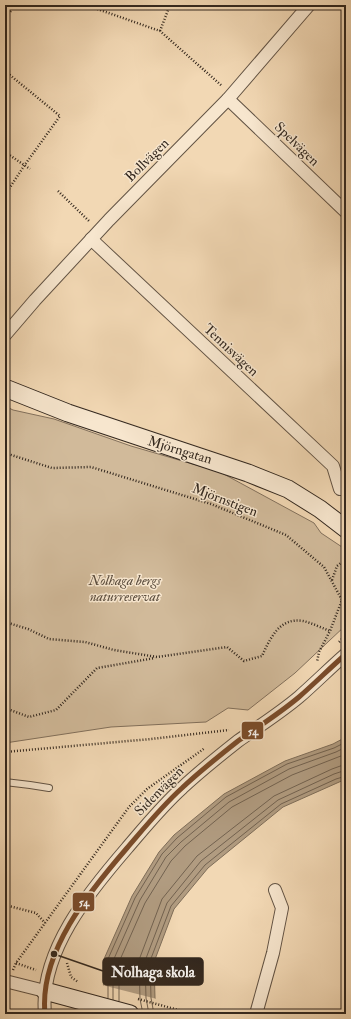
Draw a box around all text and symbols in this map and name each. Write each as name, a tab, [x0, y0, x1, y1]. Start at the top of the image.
street label: Spelvägen	[270, 118, 323, 170]
street label: Bollvägen	[122, 135, 172, 185]
street label: Tennisvägen	[200, 320, 262, 380]
street label: Mjörngatan	[146, 432, 214, 468]
street label: Mjörnstigen	[190, 480, 260, 520]
park label: Nolhaga bergs naturreservat	[88, 572, 162, 605]
line badge: 54	[241, 721, 264, 740]
text: 54	[248, 725, 259, 739]
street label: Sidenvägen	[131, 763, 187, 819]
line badge: 54	[72, 892, 95, 912]
text: 54	[79, 896, 90, 910]
callout: Nolhaga skola	[103, 958, 203, 985]
text: Nolhaga skola	[110, 963, 196, 983]

